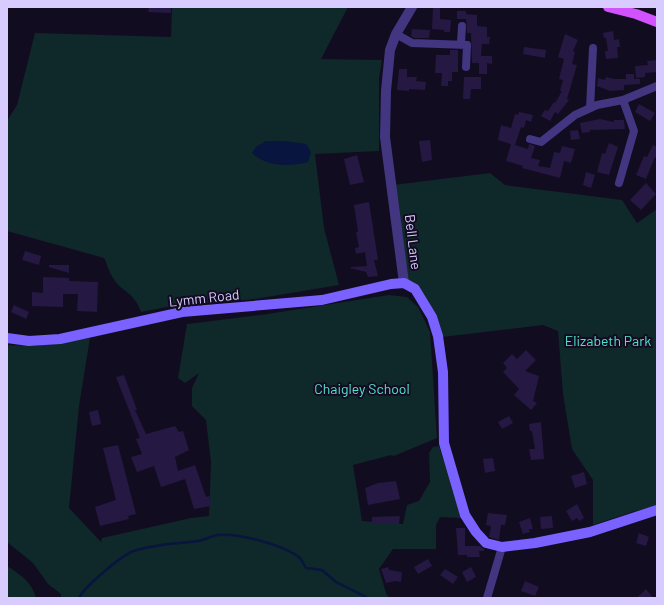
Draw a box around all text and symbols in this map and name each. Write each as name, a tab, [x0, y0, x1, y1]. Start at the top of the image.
street label: Bell Lane	[402, 213, 425, 271]
street label: Lymm Road	[168, 285, 240, 310]
park label: Elizabeth Park	[565, 332, 651, 349]
park label: Chaigley School	[314, 380, 410, 397]

